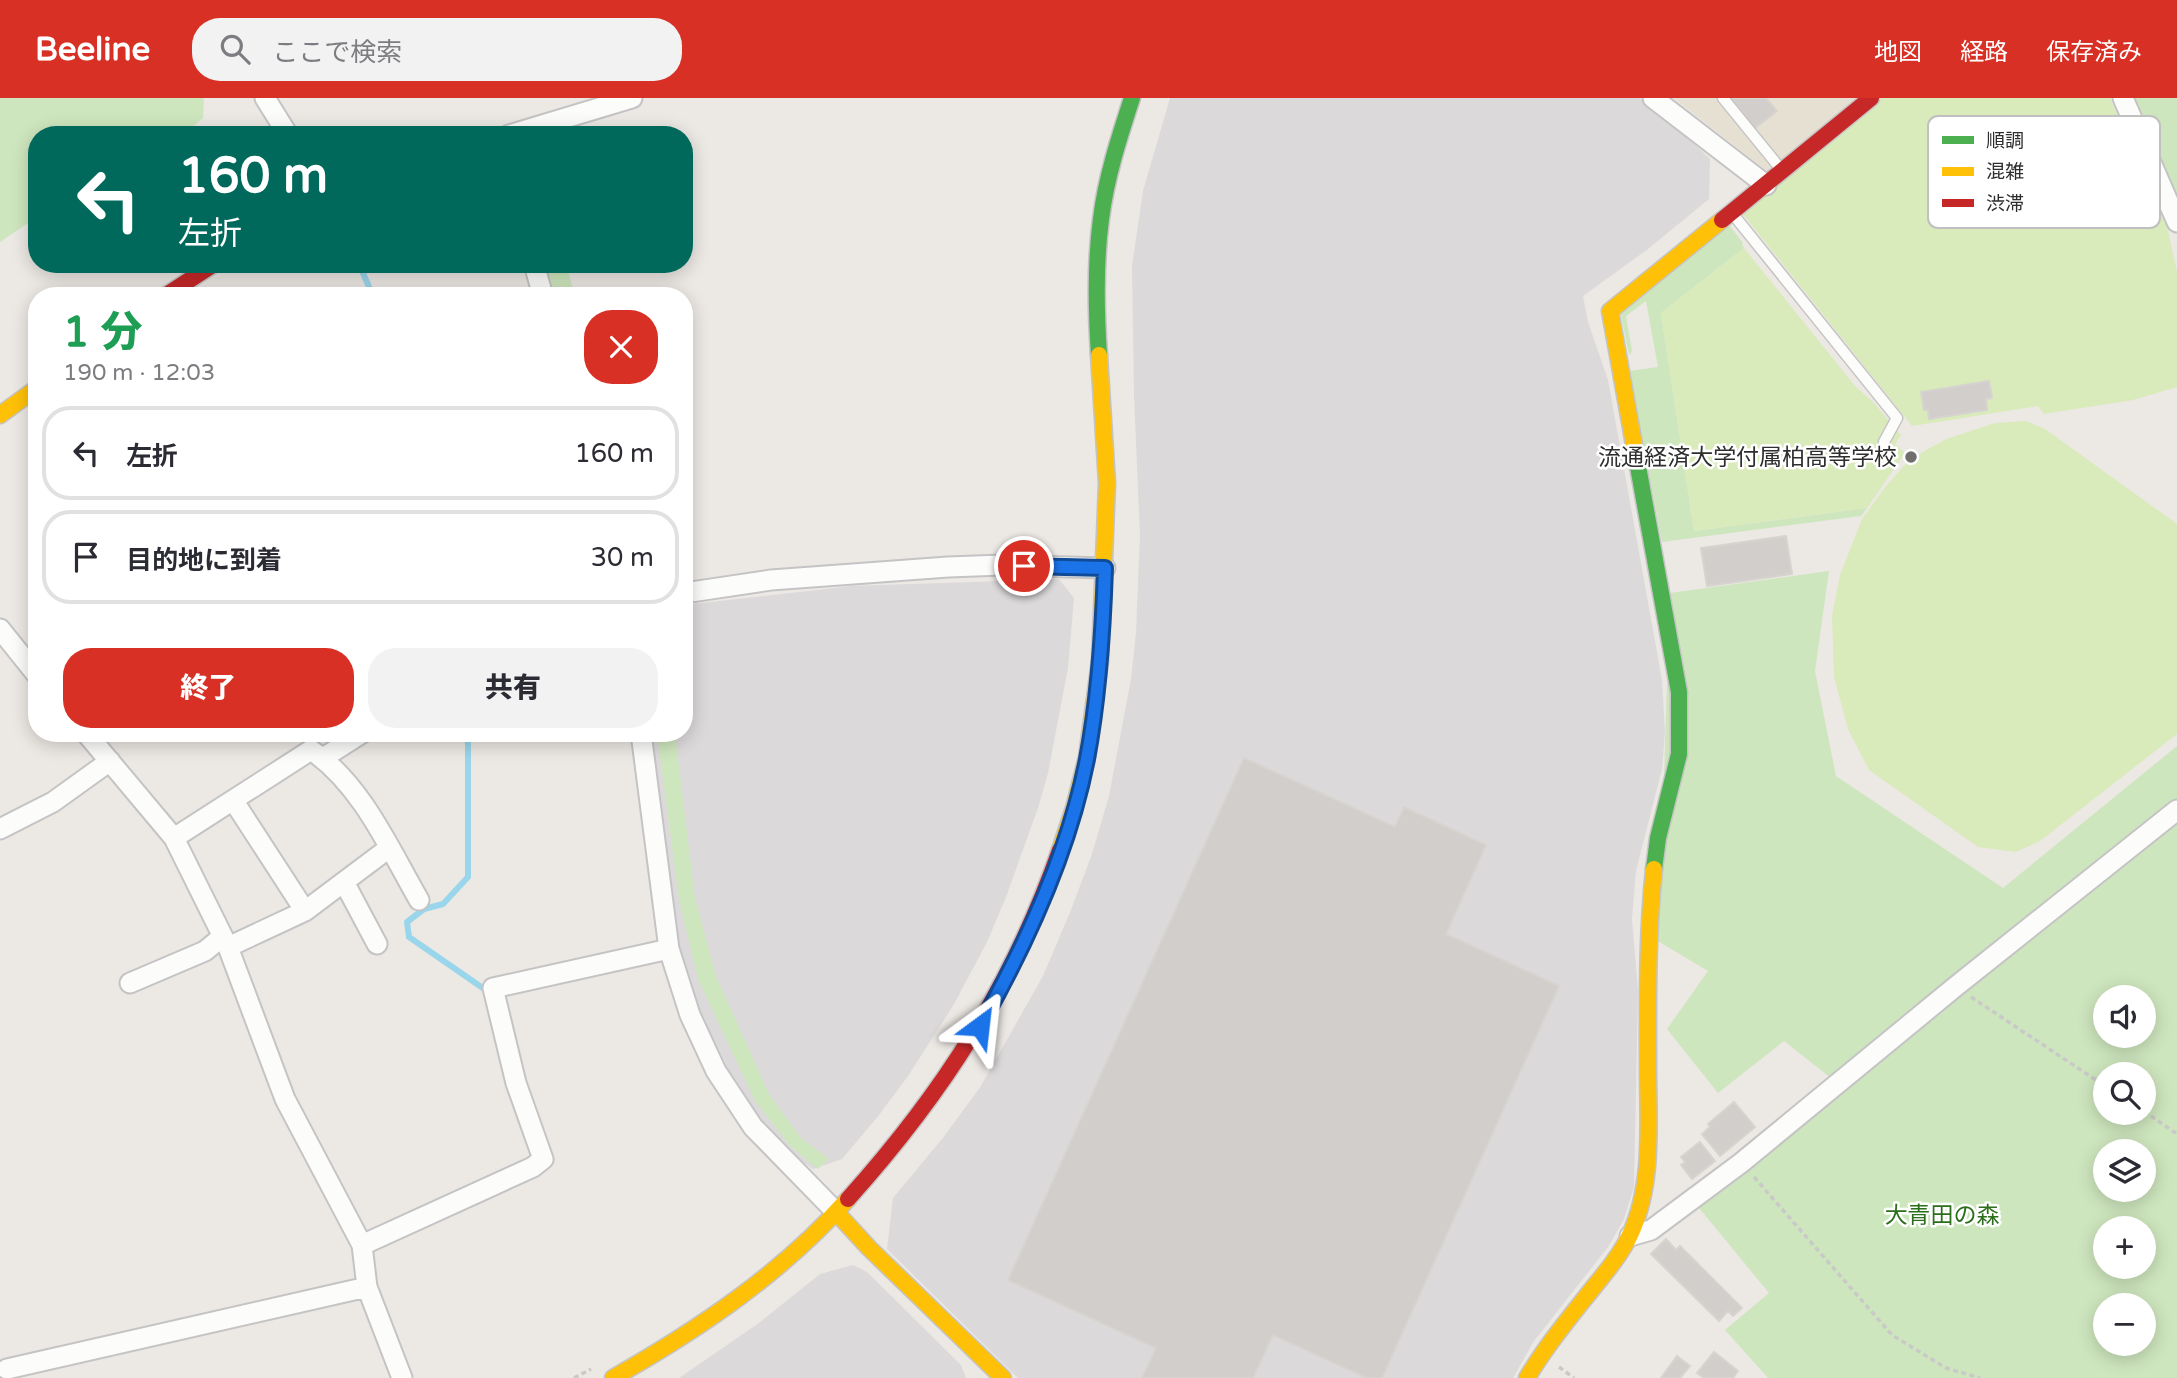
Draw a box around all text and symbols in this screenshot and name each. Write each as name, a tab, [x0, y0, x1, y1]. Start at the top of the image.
search box	[192, 18, 682, 81]
text: Beeline	[35, 30, 150, 69]
icon: search	[216, 30, 254, 68]
text: ここで検索	[272, 37, 402, 68]
text: 地図	[1874, 38, 1922, 67]
text: 経路	[1960, 38, 2008, 67]
text: 保存済み	[2046, 38, 2142, 67]
legend	[1928, 116, 2160, 228]
text: 順調	[1986, 130, 2024, 152]
text: 160 m	[178, 147, 328, 206]
icon: left	[63, 154, 154, 245]
text: 混雑	[1986, 161, 2024, 183]
text: 渋滞	[1986, 193, 2024, 215]
text: 左折	[178, 215, 242, 253]
text: 1 分	[63, 307, 142, 358]
button: close	[584, 310, 658, 384]
text: 190 m · 12:03	[63, 359, 215, 387]
icon: left	[67, 434, 105, 472]
text: 160 m	[574, 438, 654, 469]
text: 左折	[126, 441, 178, 472]
place label: 流通経済大学付属柏高等学校	[1598, 444, 1897, 472]
marker: 流通経済大学付属柏高等学校	[1903, 449, 1919, 465]
pin	[994, 536, 1054, 596]
icon: arrive	[67, 538, 105, 576]
text: 30 m	[591, 542, 654, 573]
text: 目的地に到着	[126, 545, 282, 576]
icon: arrive	[1005, 547, 1043, 585]
button: 終了	[63, 648, 354, 728]
button: 共有	[368, 648, 658, 728]
map controls	[2093, 985, 2156, 1356]
button: sound	[2093, 985, 2156, 1048]
position arrow	[943, 989, 1017, 1063]
button: search	[2093, 1062, 2156, 1125]
button: layers	[2093, 1139, 2156, 1202]
park label: 大青田の森	[1885, 1202, 2000, 1230]
button: +	[2093, 1216, 2156, 1279]
button: −	[2093, 1293, 2156, 1356]

